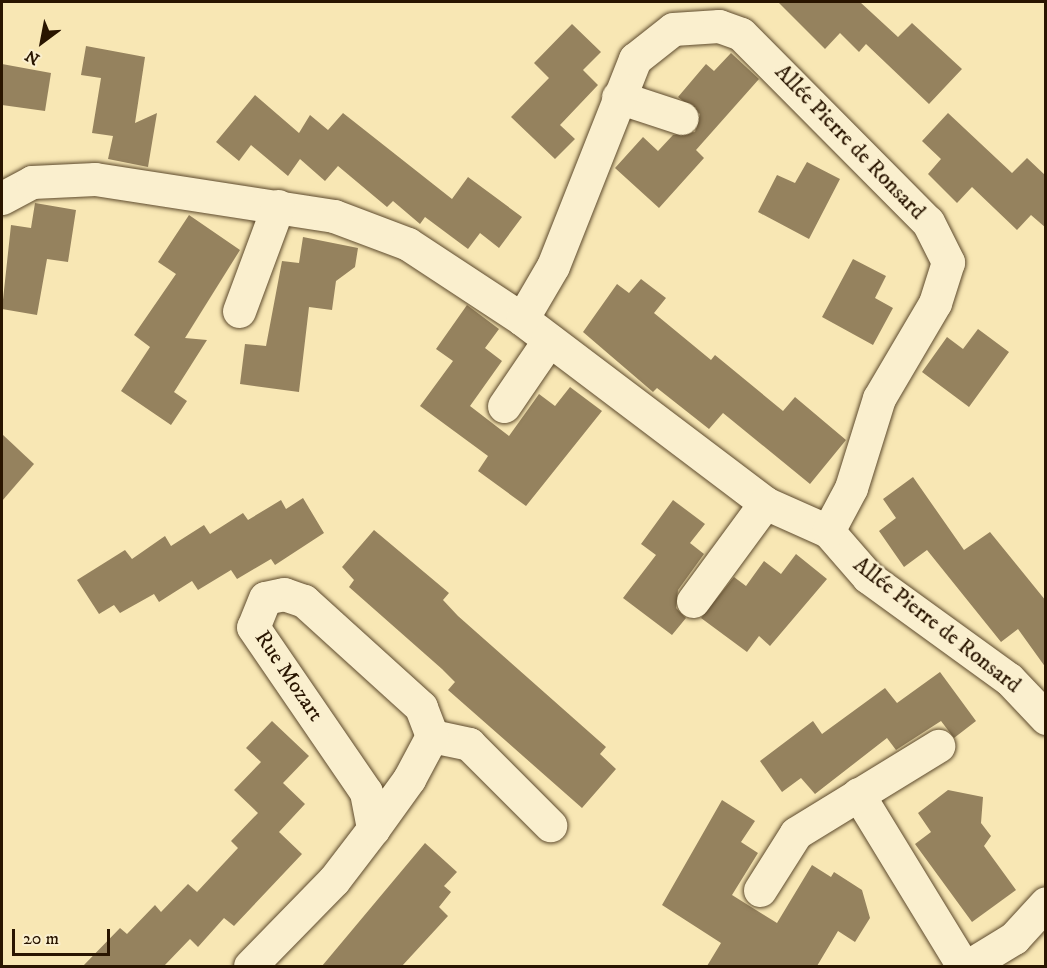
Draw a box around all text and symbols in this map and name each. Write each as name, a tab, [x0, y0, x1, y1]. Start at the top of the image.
north arrow	[12, 12, 72, 72]
text: N	[22, 45, 43, 69]
street label: Allée Pierre de Ronsard	[769, 59, 931, 225]
street label: Allée Pierre de Ronsard	[848, 551, 1026, 699]
street label: Rue Mozart	[249, 626, 329, 726]
scale bar	[15, 917, 112, 955]
text: 20 m	[23, 928, 59, 950]

